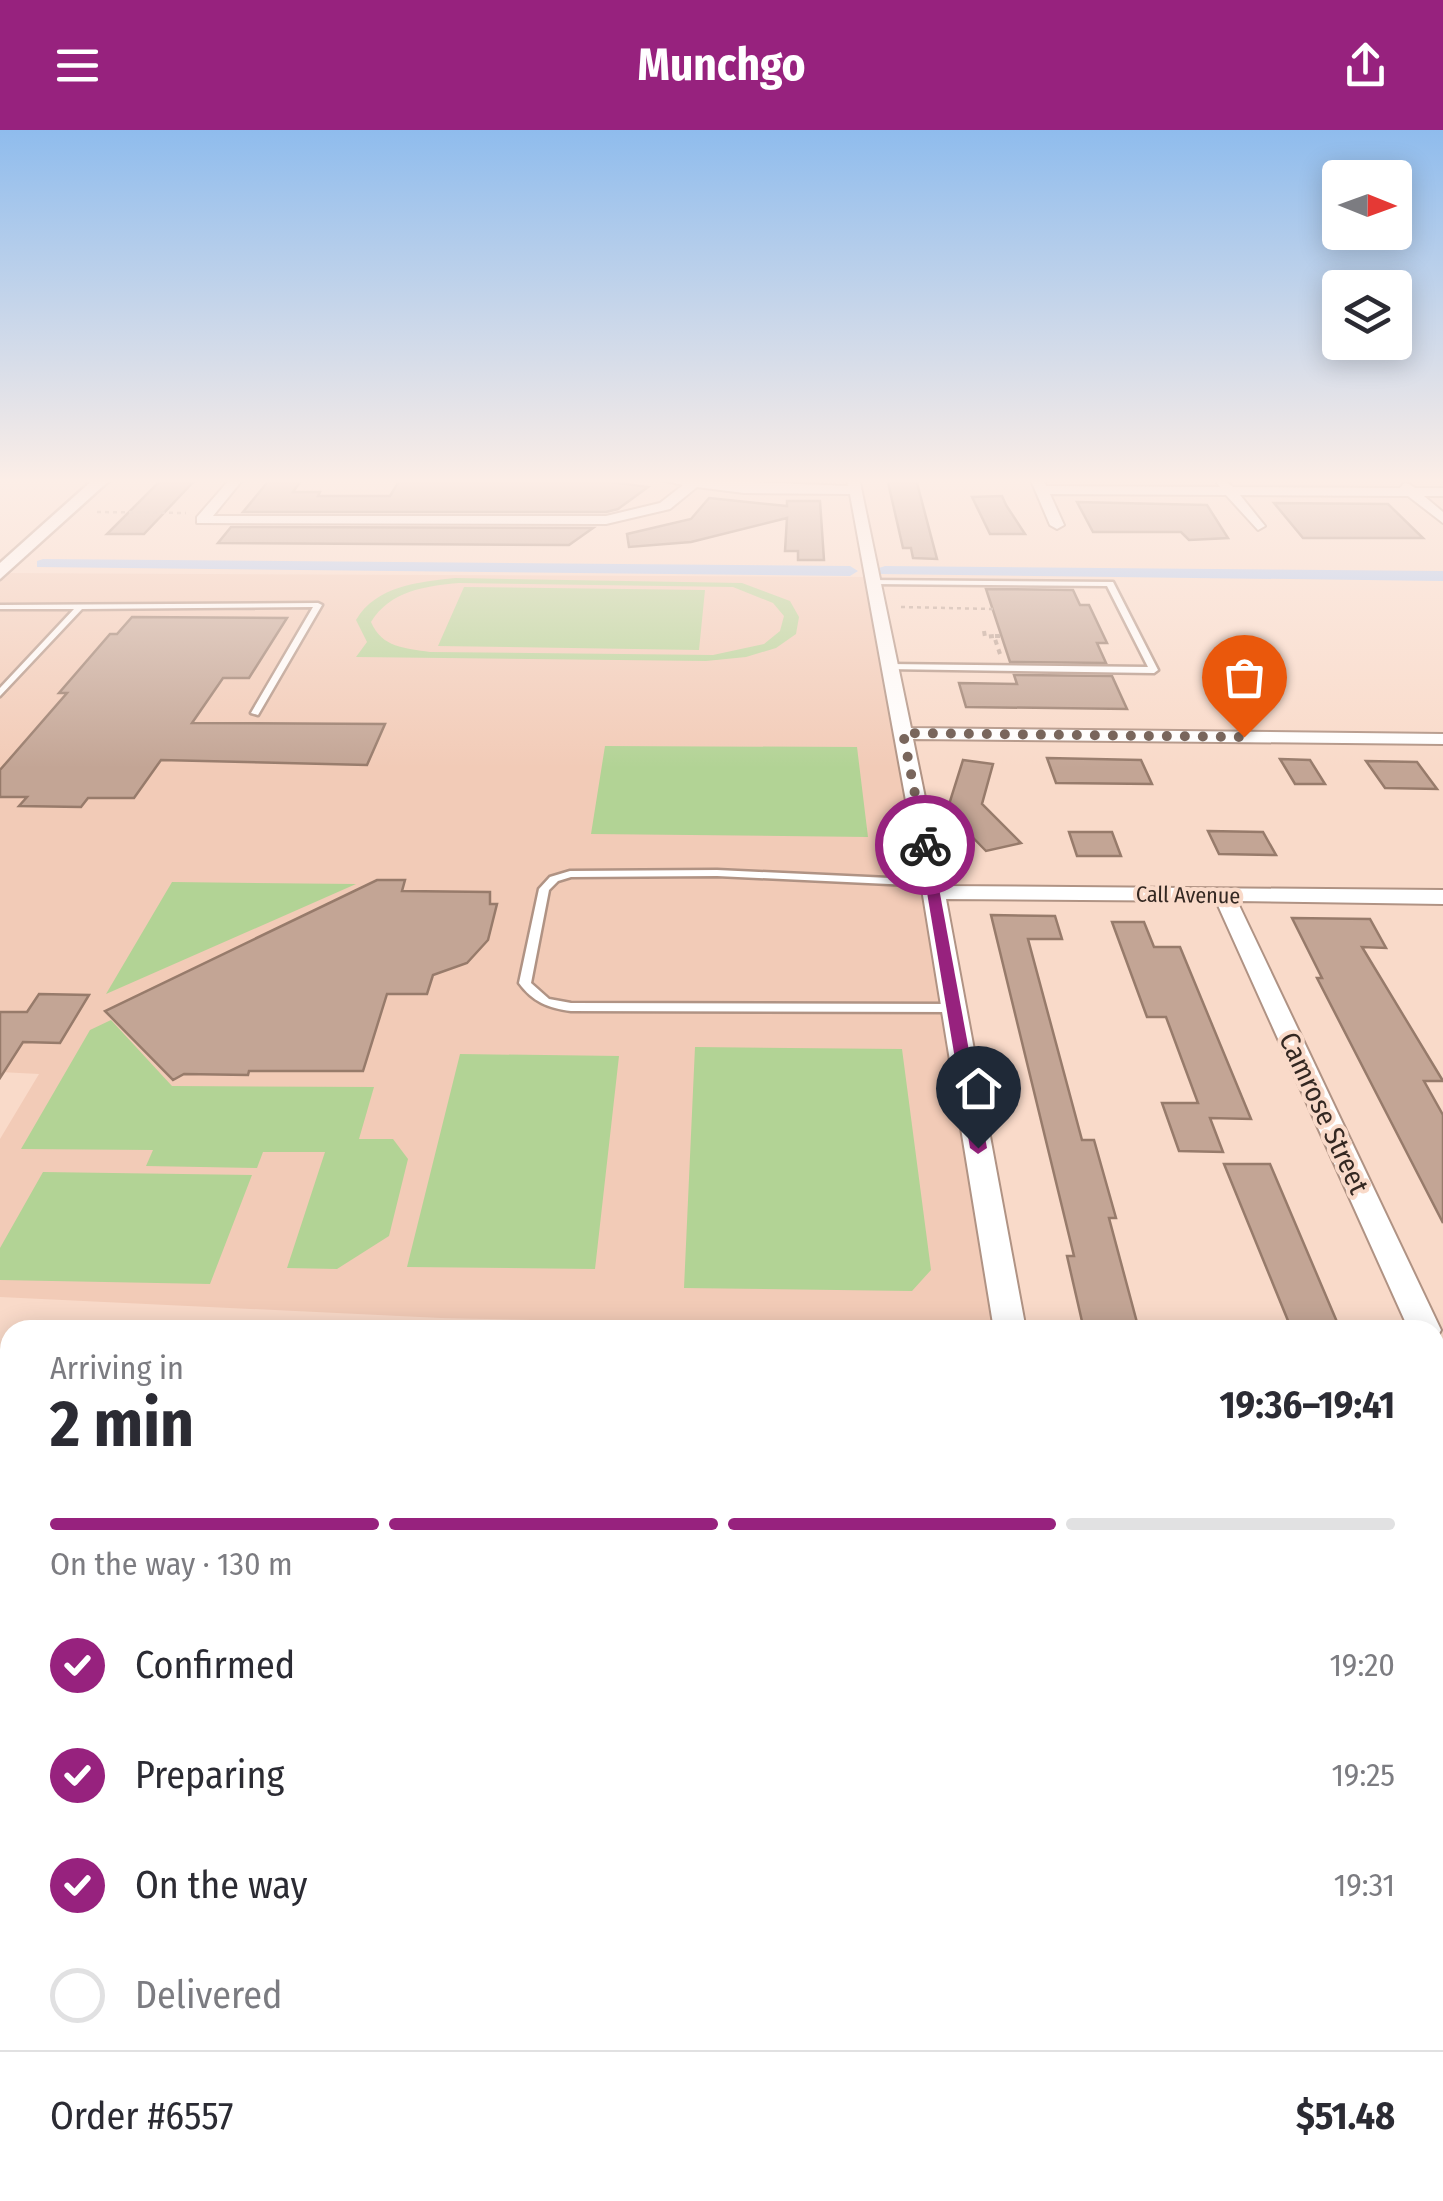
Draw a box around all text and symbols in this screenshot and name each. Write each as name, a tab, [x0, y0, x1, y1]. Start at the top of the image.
icon: menu	[50, 38, 105, 93]
text: Munchgo	[638, 38, 805, 92]
icon: share	[1338, 38, 1393, 93]
north arrow	[1322, 160, 1412, 250]
map controls	[1322, 160, 1412, 360]
button: layers	[1322, 270, 1412, 360]
pin	[1202, 635, 1287, 738]
icon: bag	[1217, 650, 1272, 705]
courier	[875, 795, 975, 895]
icon: bike	[898, 818, 953, 873]
street label: Call Avenue	[1136, 881, 1240, 909]
street label: Camrose Street	[1272, 1027, 1376, 1200]
pin	[936, 1046, 1021, 1149]
icon: home	[951, 1061, 1006, 1116]
text: Arriving in	[50, 1349, 184, 1387]
text: 19:36–19:41	[1219, 1382, 1395, 1428]
text: 2 min	[50, 1385, 194, 1463]
text: On the way · 130 m	[50, 1545, 293, 1583]
icon: check	[50, 1638, 105, 1693]
text: Confirmed	[135, 1642, 295, 1688]
text: 19:20	[1329, 1646, 1395, 1684]
icon: check	[50, 1748, 105, 1803]
text: Preparing	[135, 1752, 284, 1798]
text: 19:25	[1331, 1756, 1395, 1794]
icon: check	[50, 1858, 105, 1913]
text: On the way	[135, 1862, 307, 1908]
text: 19:31	[1334, 1866, 1395, 1904]
text: Delivered	[135, 1972, 282, 2018]
text: Order #6557	[50, 2093, 233, 2139]
text: $51.48	[1296, 2093, 1395, 2139]

